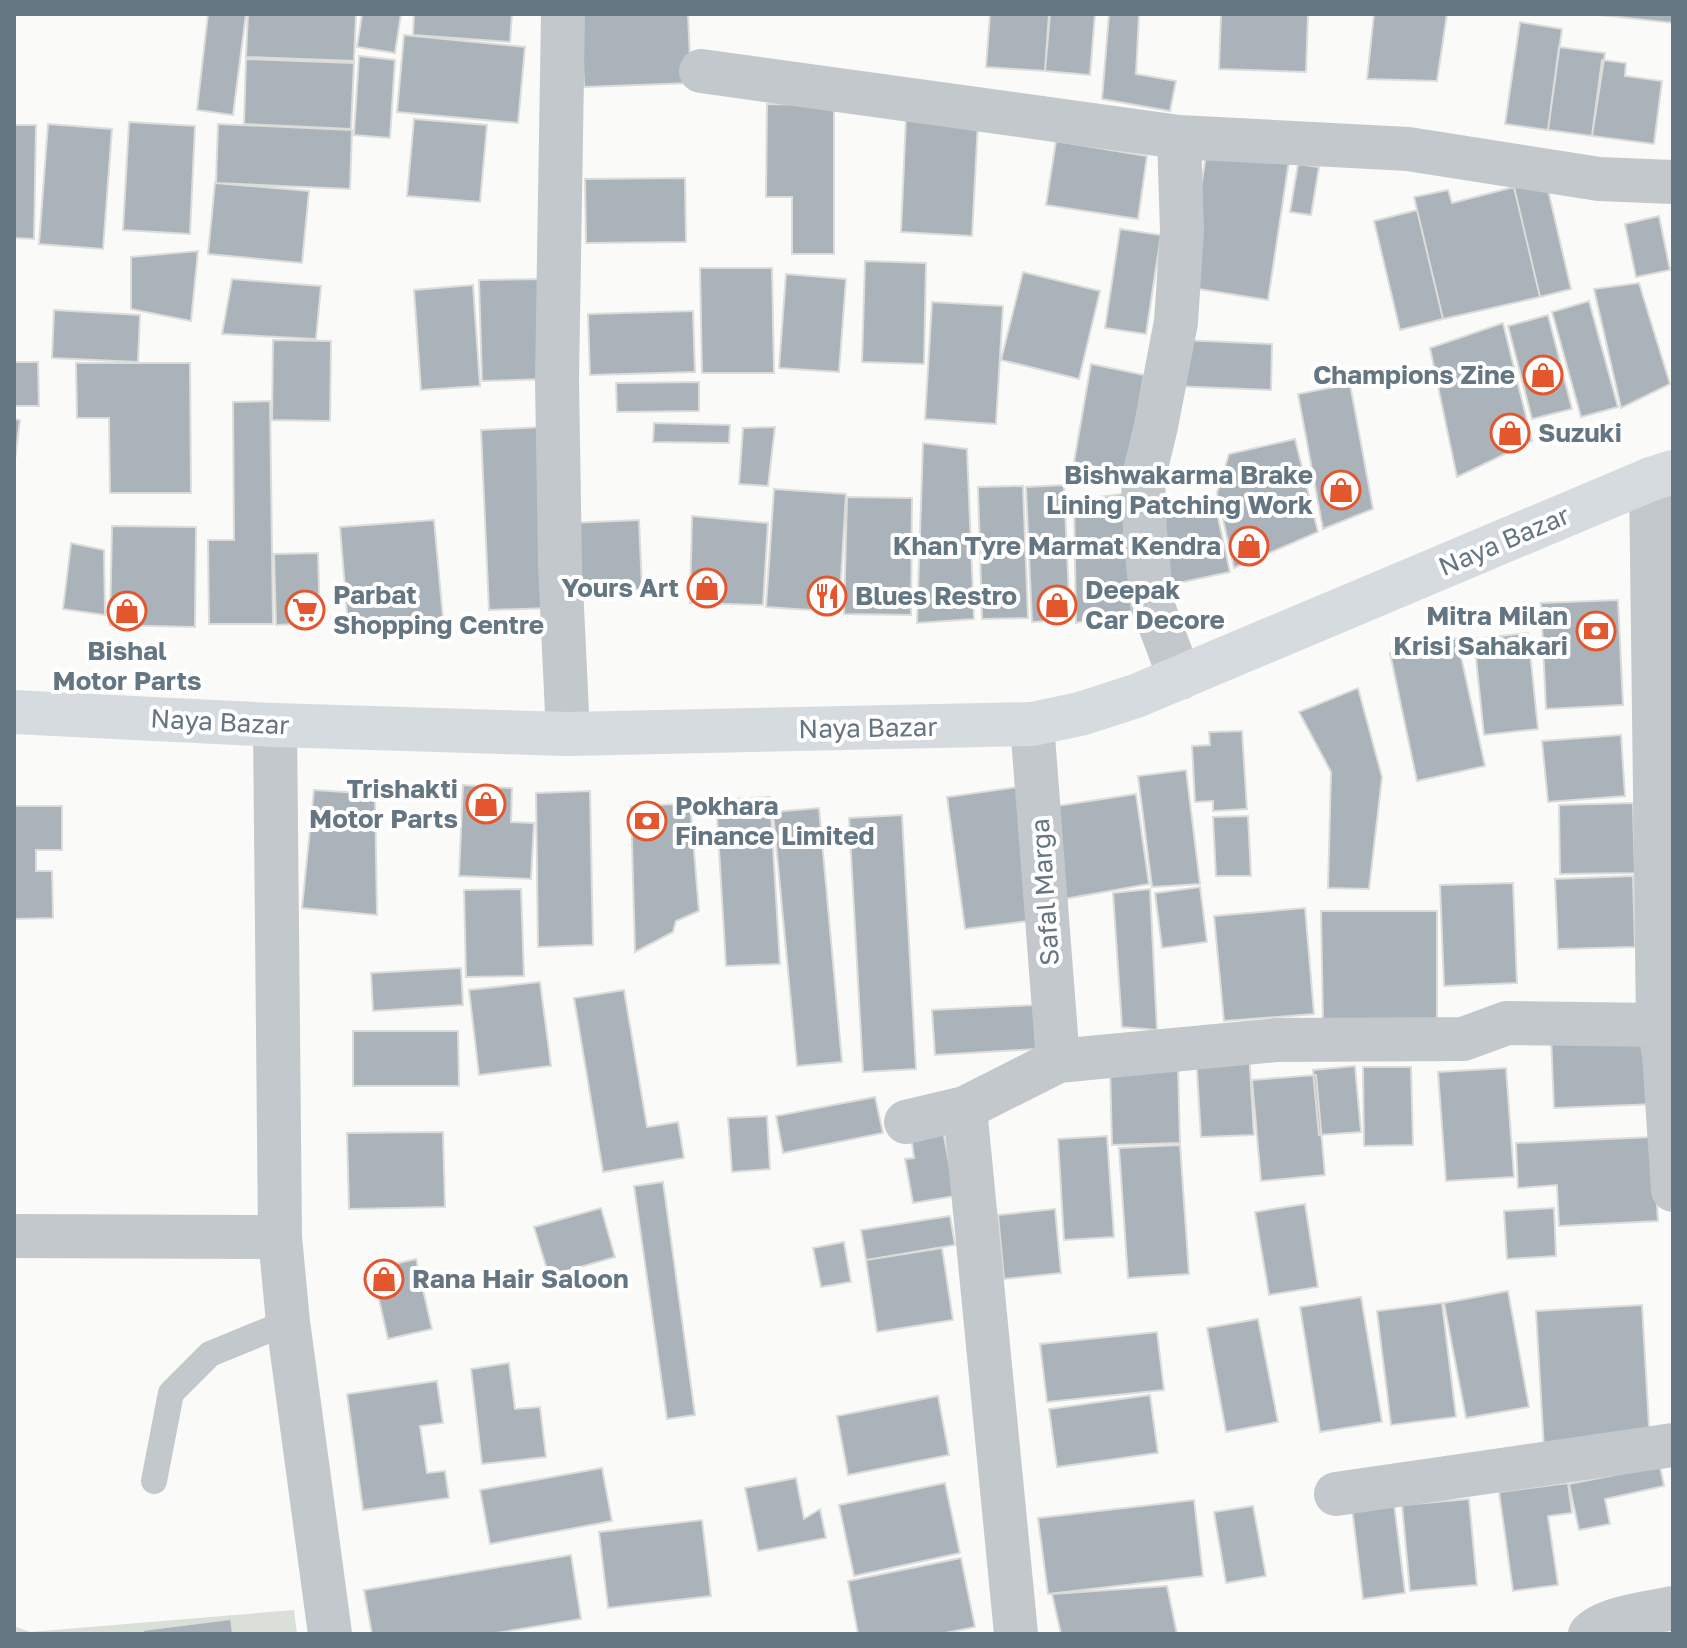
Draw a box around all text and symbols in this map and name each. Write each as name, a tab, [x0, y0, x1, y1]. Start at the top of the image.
shop icon: Champions Zine	[1522, 354, 1564, 396]
place label: Champions Zine	[1313, 359, 1515, 390]
shop icon: Suzuki	[1489, 412, 1531, 454]
place label: Suzuki	[1538, 417, 1622, 448]
place label: Bishwakarma Brake Lining Patching Work	[1046, 459, 1313, 520]
shop icon: Bishwakarma Brake Lining Patching Work	[1320, 469, 1362, 511]
street label: Naya Bazar	[1434, 499, 1574, 582]
shop icon: Khan Tyre Marmat Kendra	[1228, 525, 1270, 567]
place label: Khan Tyre Marmat Kendra	[893, 530, 1221, 561]
shop icon: Yours Art	[686, 567, 728, 609]
place label: Yours Art	[561, 572, 679, 603]
place label: Deepak Car Decore	[1085, 574, 1225, 635]
restaurant icon: Blues Restro	[806, 575, 848, 617]
place label: Parbat Shopping Centre	[333, 579, 544, 640]
place label: Blues Restro	[855, 580, 1017, 611]
shop icon: Deepak Car Decore	[1036, 584, 1078, 626]
supermarket icon: Parbat Shopping Centre	[284, 589, 326, 631]
shop icon: Bishal Motor Parts	[106, 590, 148, 632]
place label: Mitra Milan Krisi Sahakari	[1393, 600, 1568, 661]
bank icon: Mitra Milan Krisi Sahakari	[1575, 610, 1617, 652]
place label: Bishal Motor Parts	[53, 635, 201, 696]
street label: Naya Bazar	[150, 702, 290, 741]
street label: Naya Bazar	[798, 711, 938, 744]
place label: Trishakti Motor Parts	[309, 773, 458, 834]
shop icon: Trishakti Motor Parts	[465, 783, 507, 825]
place label: Pokhara Finance Limited	[675, 790, 874, 851]
bank icon: Pokhara Finance Limited	[626, 800, 668, 842]
street label: Safal Marga	[1024, 817, 1065, 967]
shop icon: Rana Hair Saloon	[363, 1258, 405, 1300]
place label: Rana Hair Saloon	[412, 1263, 629, 1294]

